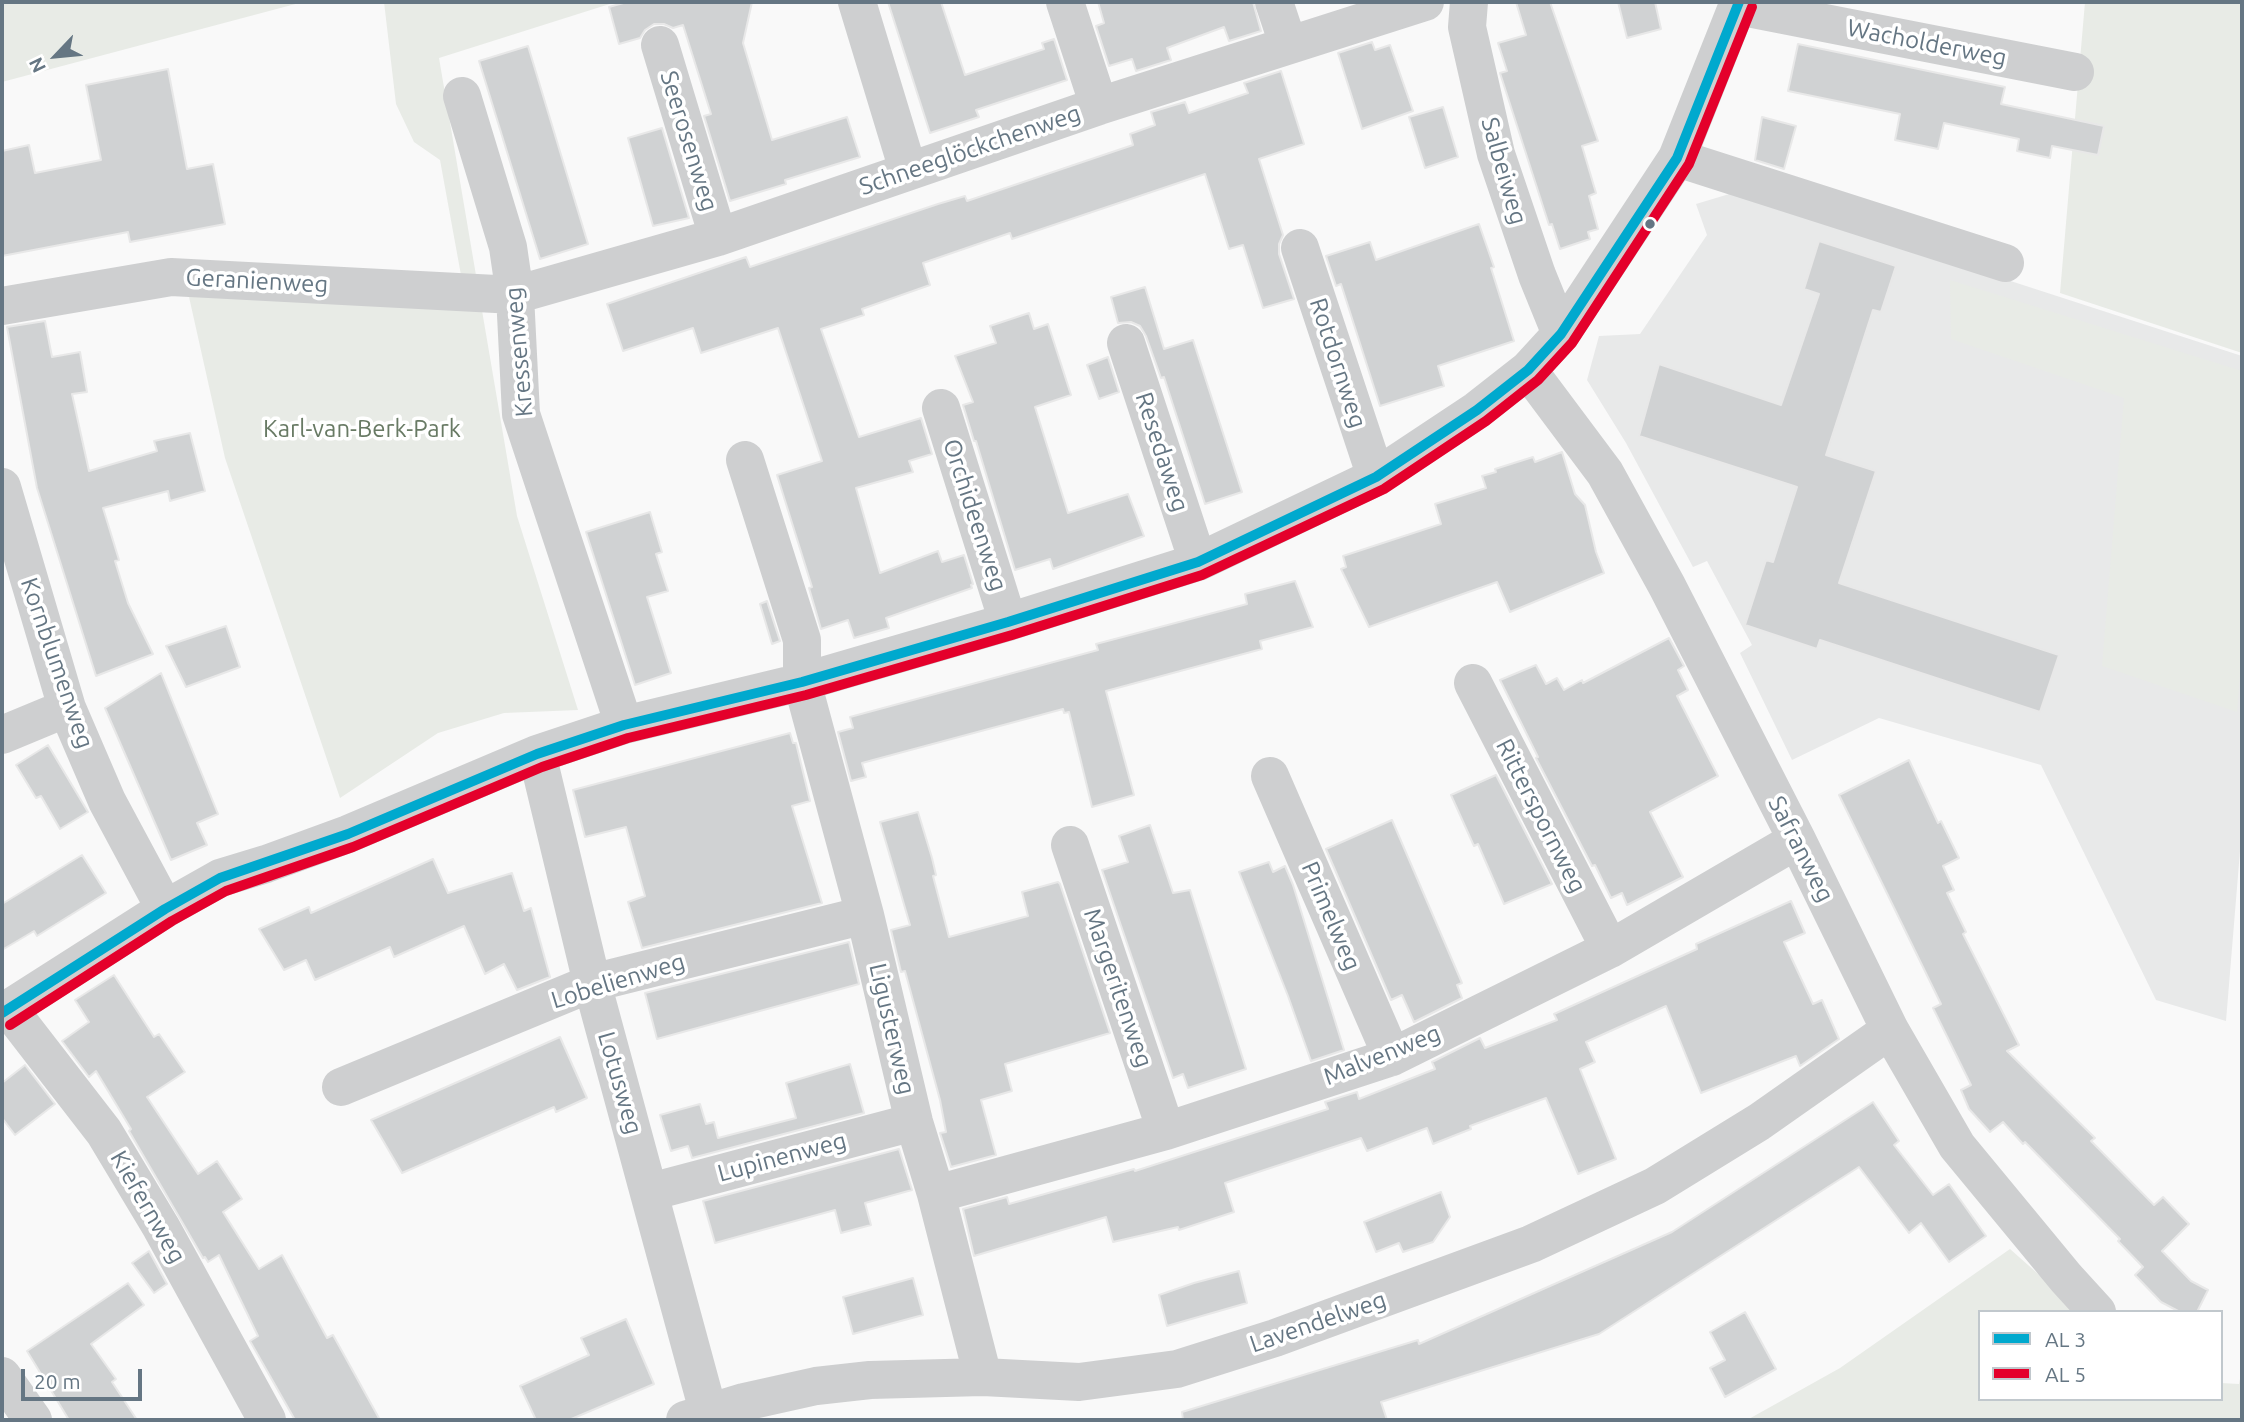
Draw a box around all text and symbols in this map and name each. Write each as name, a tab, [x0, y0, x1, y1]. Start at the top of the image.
street label: Wacholderweg	[1845, 13, 2009, 73]
north arrow	[21, 21, 91, 91]
text: N	[24, 54, 50, 76]
street label: Seerosenweg	[654, 67, 724, 215]
street label: Schneeglöckchenweg	[856, 99, 1084, 201]
street label: Salbeiweg	[1475, 114, 1533, 228]
unlabelled marker	[1643, 217, 1657, 231]
street label: Geranienweg	[185, 263, 329, 299]
street label: Kressenweg	[499, 286, 539, 418]
street label: Rotdornweg	[1303, 294, 1373, 432]
street label: Resedaweg	[1129, 389, 1195, 515]
park label: Karl-van-Berk-Park	[263, 415, 461, 443]
street label: Orchideenweg	[937, 435, 1013, 595]
street label: Kornblumenweg	[14, 574, 100, 752]
street label: Ritterspornweg	[1490, 734, 1592, 898]
street label: Safranweg	[1762, 791, 1840, 907]
street label: Primelweg	[1295, 857, 1367, 975]
street label: Margeritenweg	[1077, 905, 1159, 1071]
street label: Lobelienweg	[548, 947, 688, 1015]
street label: Ligusterweg	[863, 961, 921, 1097]
street label: Malvenweg	[1319, 1018, 1445, 1092]
street label: Lotusweg	[592, 1028, 648, 1138]
street label: Lupinenweg	[714, 1126, 850, 1188]
street label: Kiefernweg	[104, 1146, 192, 1268]
street label: Lavendelweg	[1246, 1285, 1390, 1359]
legend	[1978, 1310, 2223, 1401]
text: AL 3	[2045, 1327, 2086, 1351]
scale bar	[24, 1356, 145, 1400]
text: AL 5	[2045, 1362, 2086, 1386]
text: 20 m	[34, 1369, 81, 1393]

